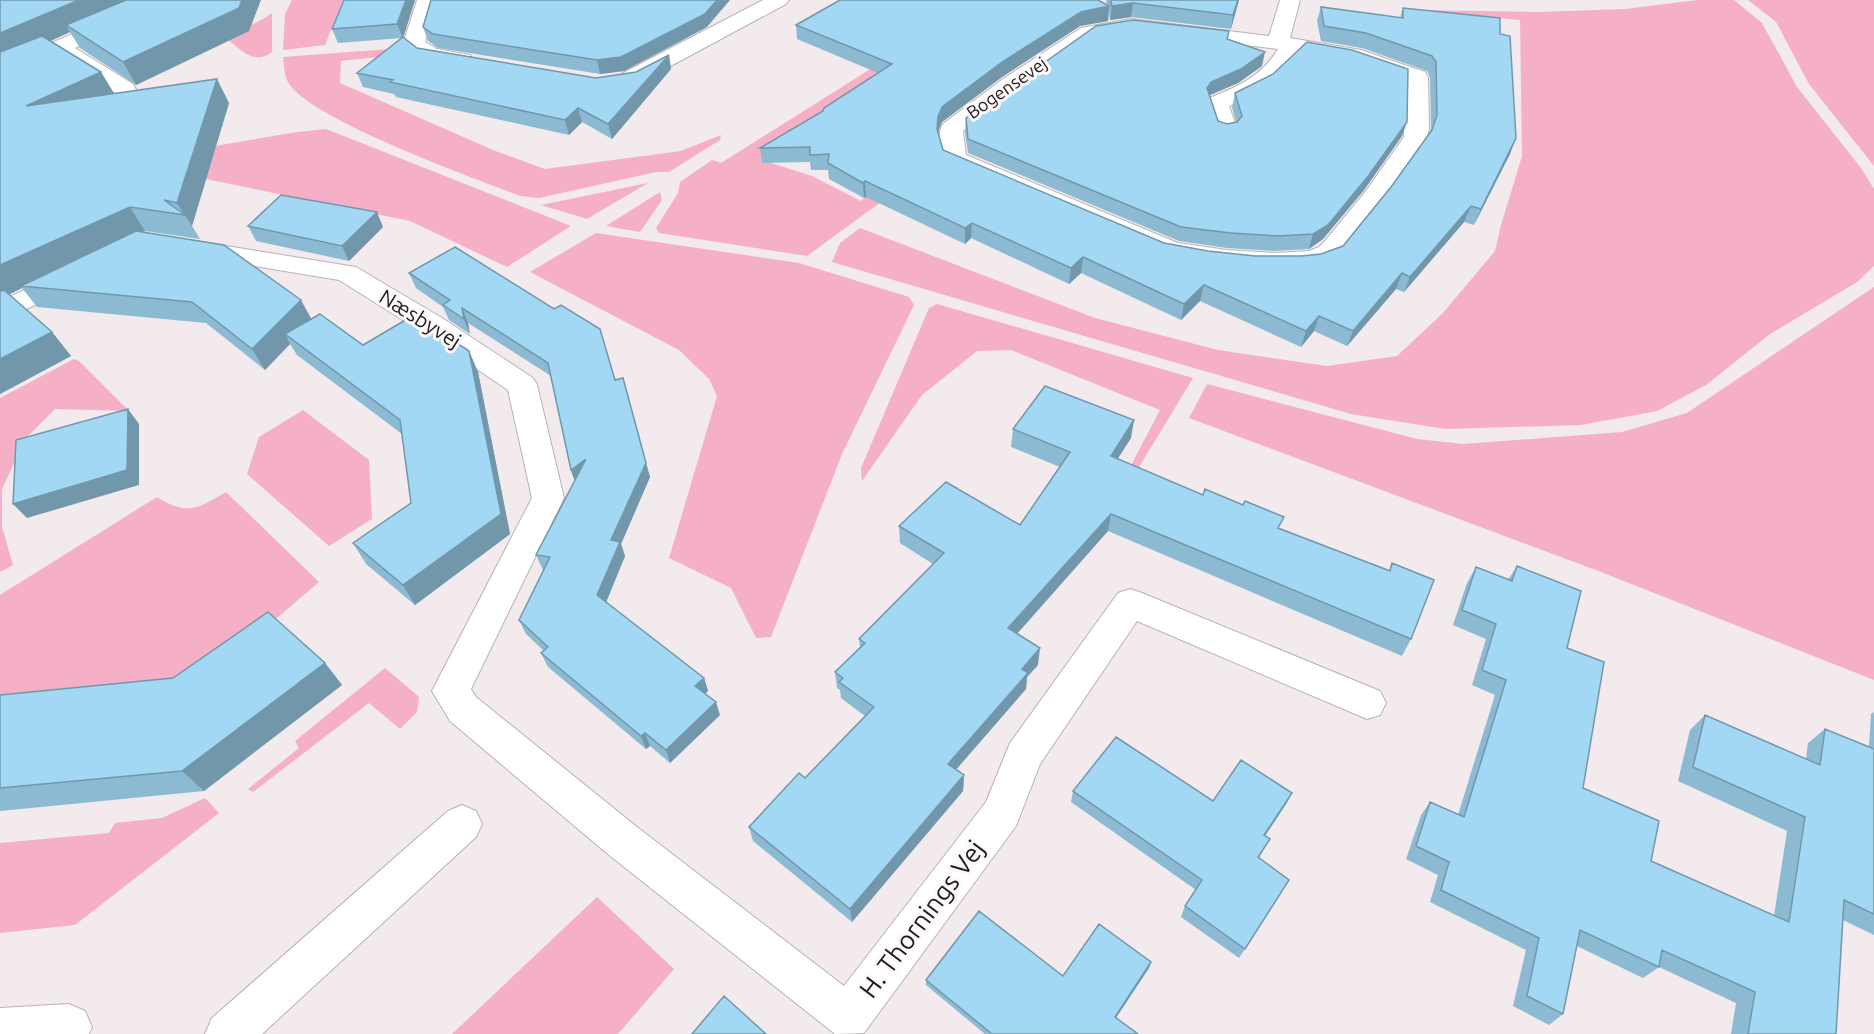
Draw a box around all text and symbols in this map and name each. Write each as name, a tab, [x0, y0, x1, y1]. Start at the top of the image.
street label: Bogensevej	[962, 52, 1050, 122]
street label: Næsbyvej	[375, 284, 466, 353]
street label: H. Thornings Vej	[853, 834, 990, 1003]

